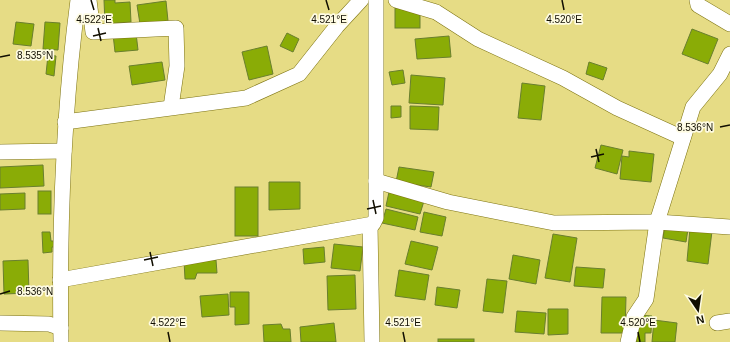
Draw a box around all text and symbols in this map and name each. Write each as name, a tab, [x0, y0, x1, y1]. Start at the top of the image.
text: 4.522°E	[76, 14, 112, 25]
text: 4.521°E	[311, 14, 347, 25]
text: 4.520°E	[546, 14, 582, 25]
text: 8.535°N	[17, 50, 53, 61]
text: 8.536°N	[677, 122, 713, 133]
text: 8.536°N	[17, 286, 53, 297]
north arrow	[678, 290, 718, 330]
text: N	[695, 313, 705, 326]
text: 4.522°E	[150, 317, 186, 328]
text: 4.521°E	[385, 317, 421, 328]
text: 4.520°E	[620, 317, 656, 328]

